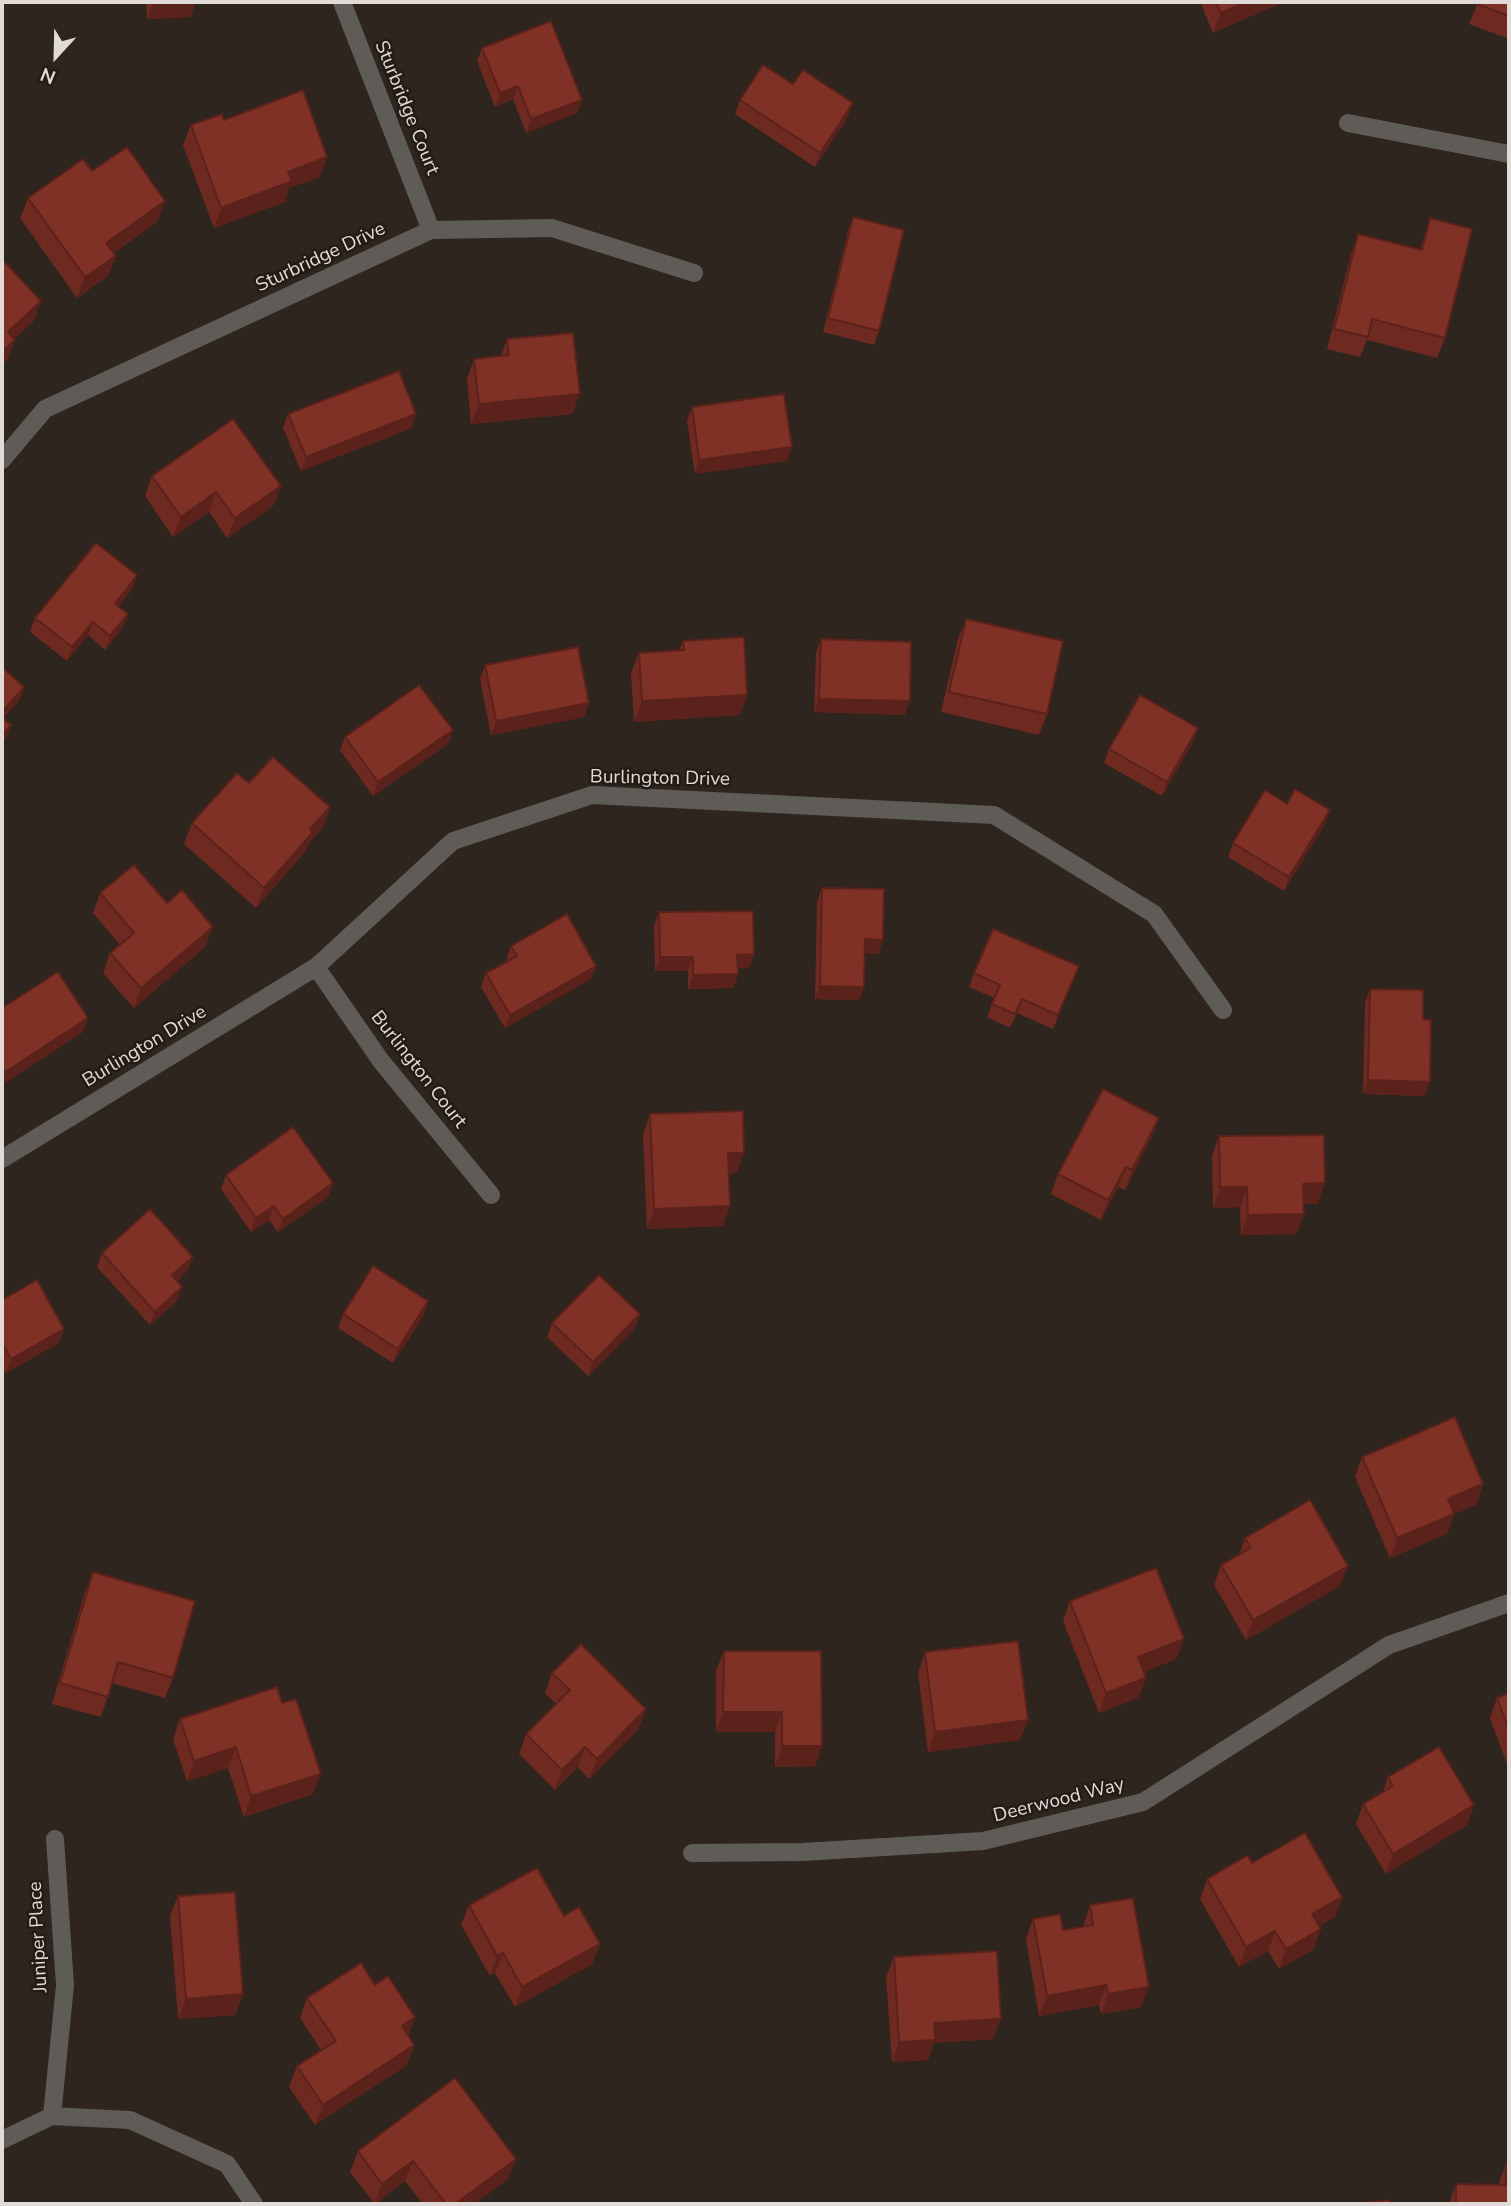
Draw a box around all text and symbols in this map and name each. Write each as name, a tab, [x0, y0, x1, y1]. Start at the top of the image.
north arrow	[21, 21, 91, 91]
street label: Sturbridge Court	[369, 38, 443, 178]
text: N	[37, 61, 60, 90]
street label: Sturbridge Drive	[253, 218, 389, 298]
street label: Burlington Drive	[590, 766, 730, 792]
street label: Burlington Drive	[79, 1001, 211, 1093]
street label: Burlington Court	[365, 1007, 471, 1133]
street label: Deerwood Way	[991, 1774, 1127, 1828]
street label: Juniper Place	[25, 1881, 53, 1993]

